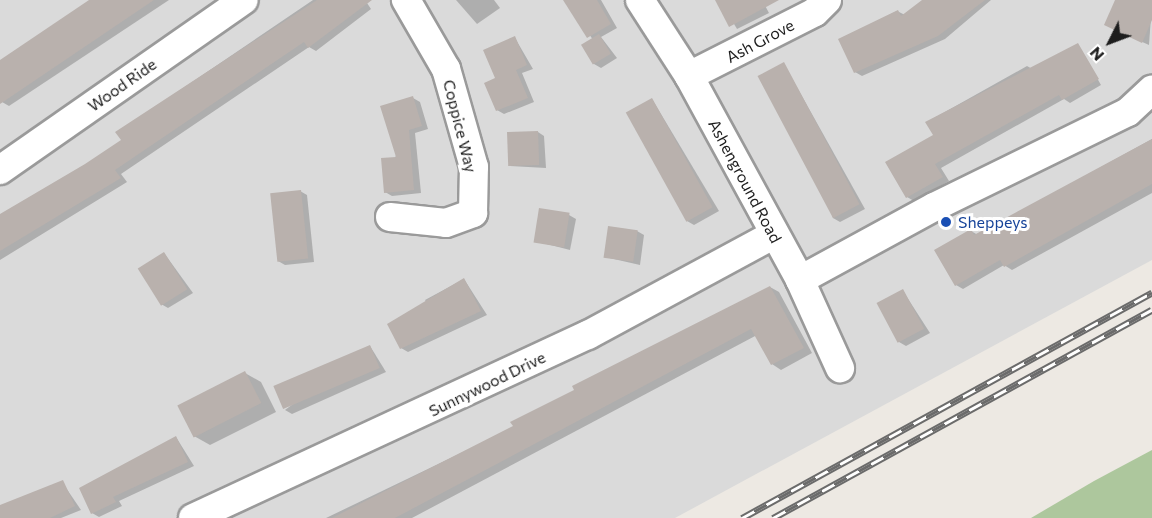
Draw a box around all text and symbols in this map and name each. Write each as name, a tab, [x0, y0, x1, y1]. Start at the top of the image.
north arrow	[1080, 12, 1140, 72]
street label: Ash Grove	[723, 15, 797, 67]
text: N	[1085, 44, 1107, 65]
street label: Wood Ride	[84, 54, 160, 116]
street label: Coppice Way	[439, 78, 481, 174]
street label: Ashenground Road	[704, 116, 786, 246]
place label: Sheppeys	[958, 212, 1028, 232]
marker: Sheppeys	[939, 215, 953, 229]
street label: Sunnywood Drive	[426, 347, 548, 421]

